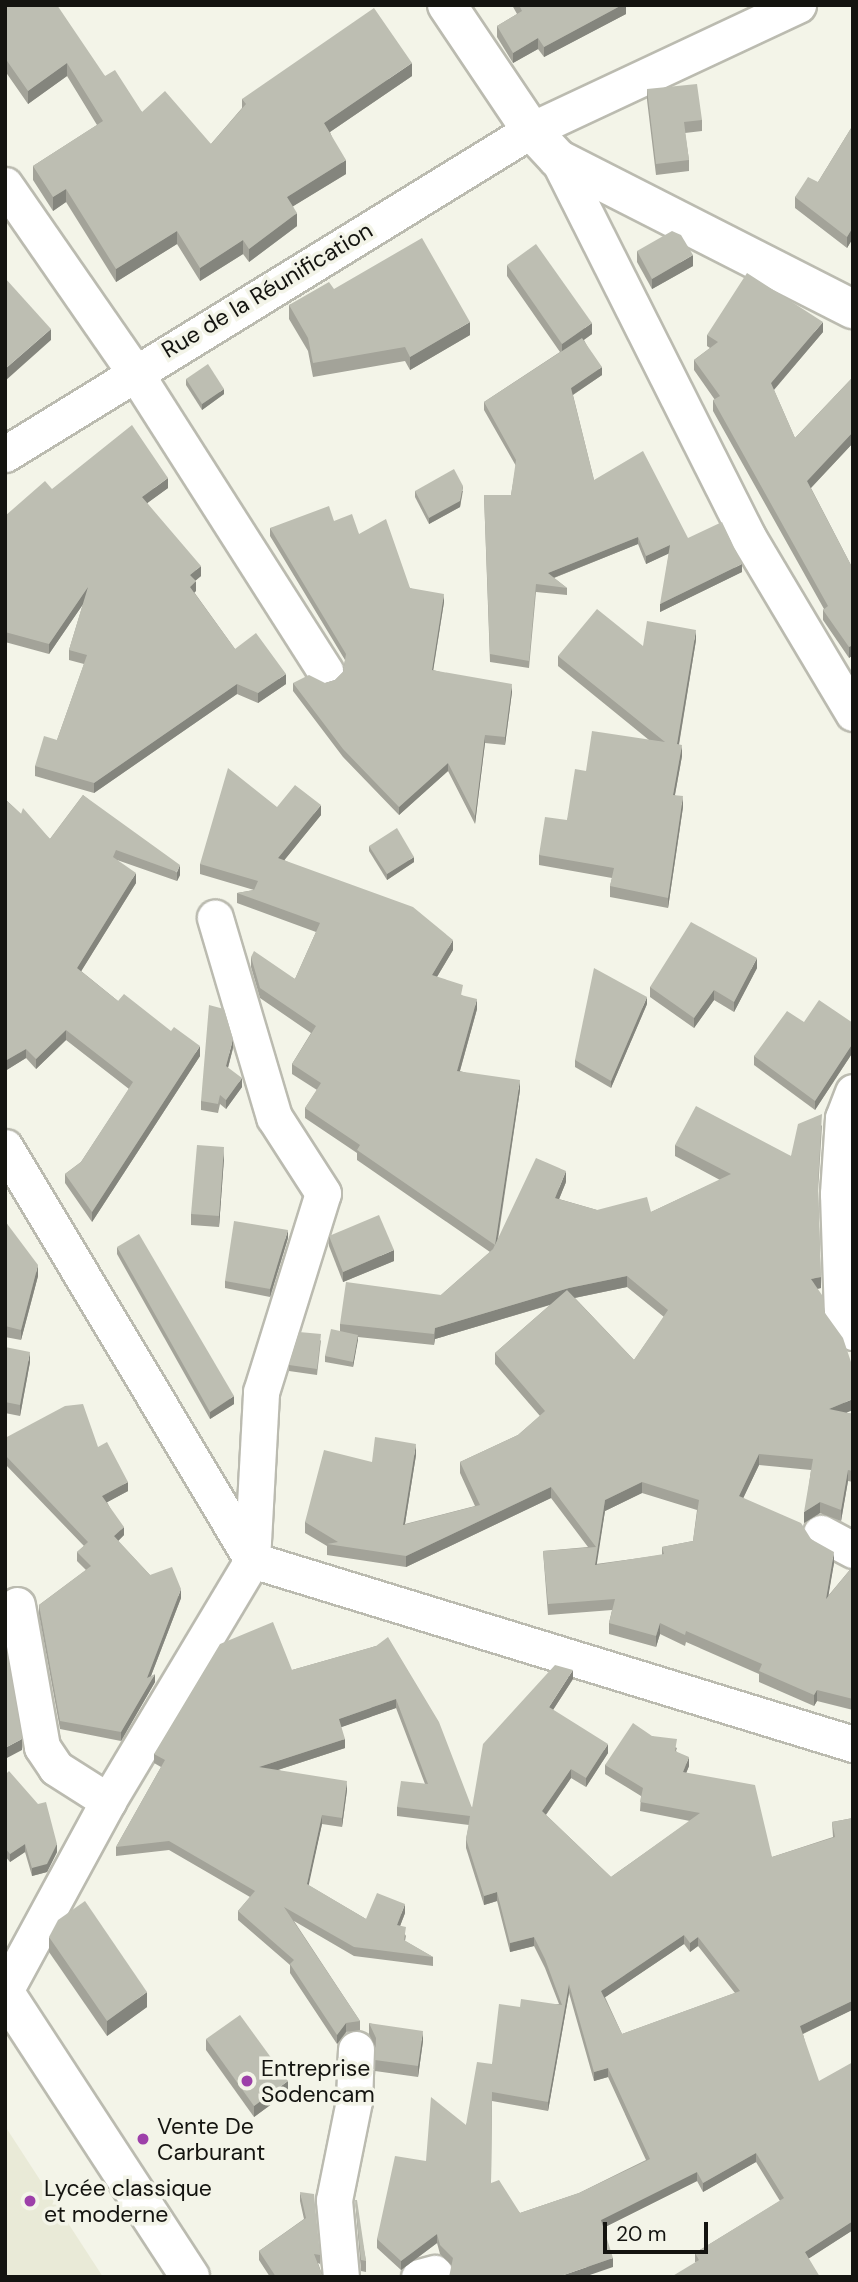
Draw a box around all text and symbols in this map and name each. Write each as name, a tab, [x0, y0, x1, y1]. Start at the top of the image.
street label: Rue de la Réunification	[157, 216, 377, 364]
place label: Entreprise Sodencam	[261, 2054, 375, 2108]
marker: Entreprise Sodencam	[239, 2073, 255, 2089]
place label: Vente De Carburant	[157, 2112, 265, 2166]
marker: Vente De Carburant	[135, 2131, 151, 2147]
place label: Lycée classique et moderne	[44, 2174, 212, 2228]
marker: Lycée classique et moderne	[22, 2193, 38, 2209]
scale bar	[606, 2208, 711, 2252]
text: 20 m	[616, 2220, 667, 2248]

